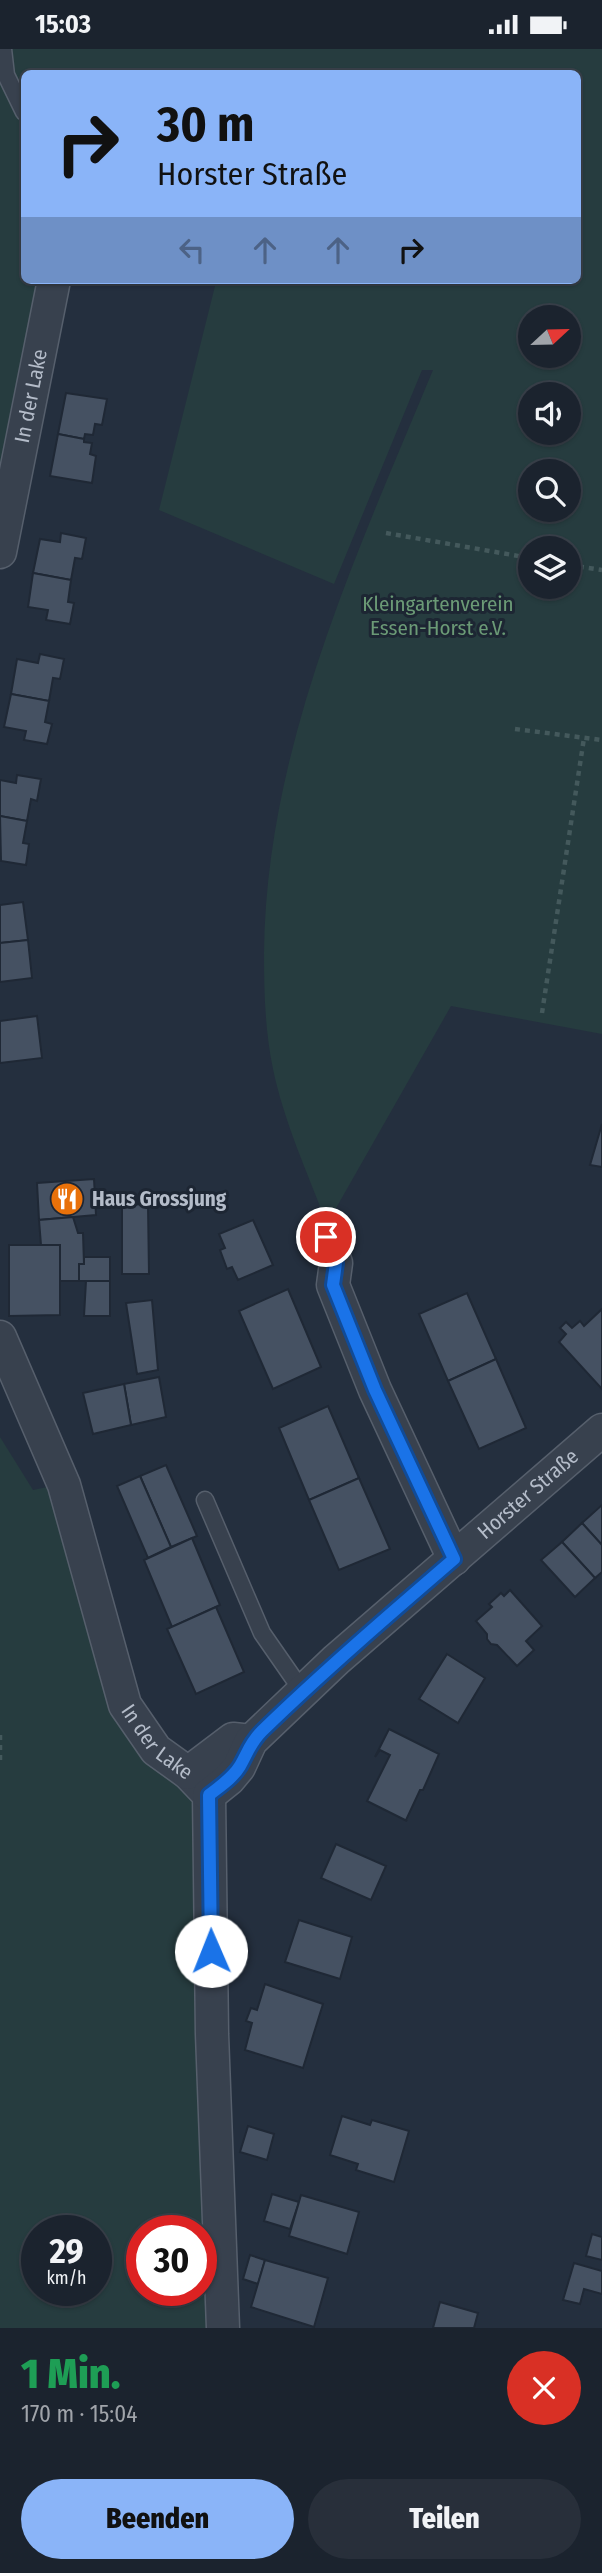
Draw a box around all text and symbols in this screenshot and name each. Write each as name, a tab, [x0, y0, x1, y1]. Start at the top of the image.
text: 15:03	[35, 9, 91, 40]
text: 30 m	[157, 95, 255, 154]
icon: right	[42, 98, 133, 189]
text: Horster Straße	[157, 155, 347, 193]
icon: left	[173, 231, 211, 269]
icon: ahead	[246, 231, 284, 269]
icon: ahead	[319, 231, 357, 269]
icon: right	[392, 231, 430, 269]
north arrow	[518, 305, 581, 367]
map controls	[518, 305, 581, 599]
street label: In der Lake	[9, 347, 53, 445]
button: sound	[518, 382, 581, 445]
button: search	[518, 459, 581, 522]
button: layers	[518, 536, 581, 599]
park label: Kleingartenverein Essen-Horst e.V.	[362, 591, 514, 641]
restaurant icon: Haus Grossjung	[48, 1180, 86, 1218]
place label: Haus Grossjung	[92, 1186, 227, 1212]
pin	[296, 1207, 356, 1267]
icon: arrive	[307, 1218, 345, 1256]
street label: Horster Straße	[472, 1443, 584, 1545]
street label: In der Lake	[115, 1699, 198, 1785]
position arrow	[174, 1914, 248, 1988]
speed limit sign: 30	[126, 2215, 217, 2306]
text: 29	[49, 2230, 84, 2272]
text: km/h	[46, 2267, 87, 2289]
text: 1 Min.	[21, 2349, 121, 2399]
button: close	[507, 2351, 581, 2425]
text: 170 m · 15:04	[21, 2400, 137, 2428]
button: Beenden	[21, 2479, 294, 2559]
button: Teilen	[308, 2479, 581, 2559]

